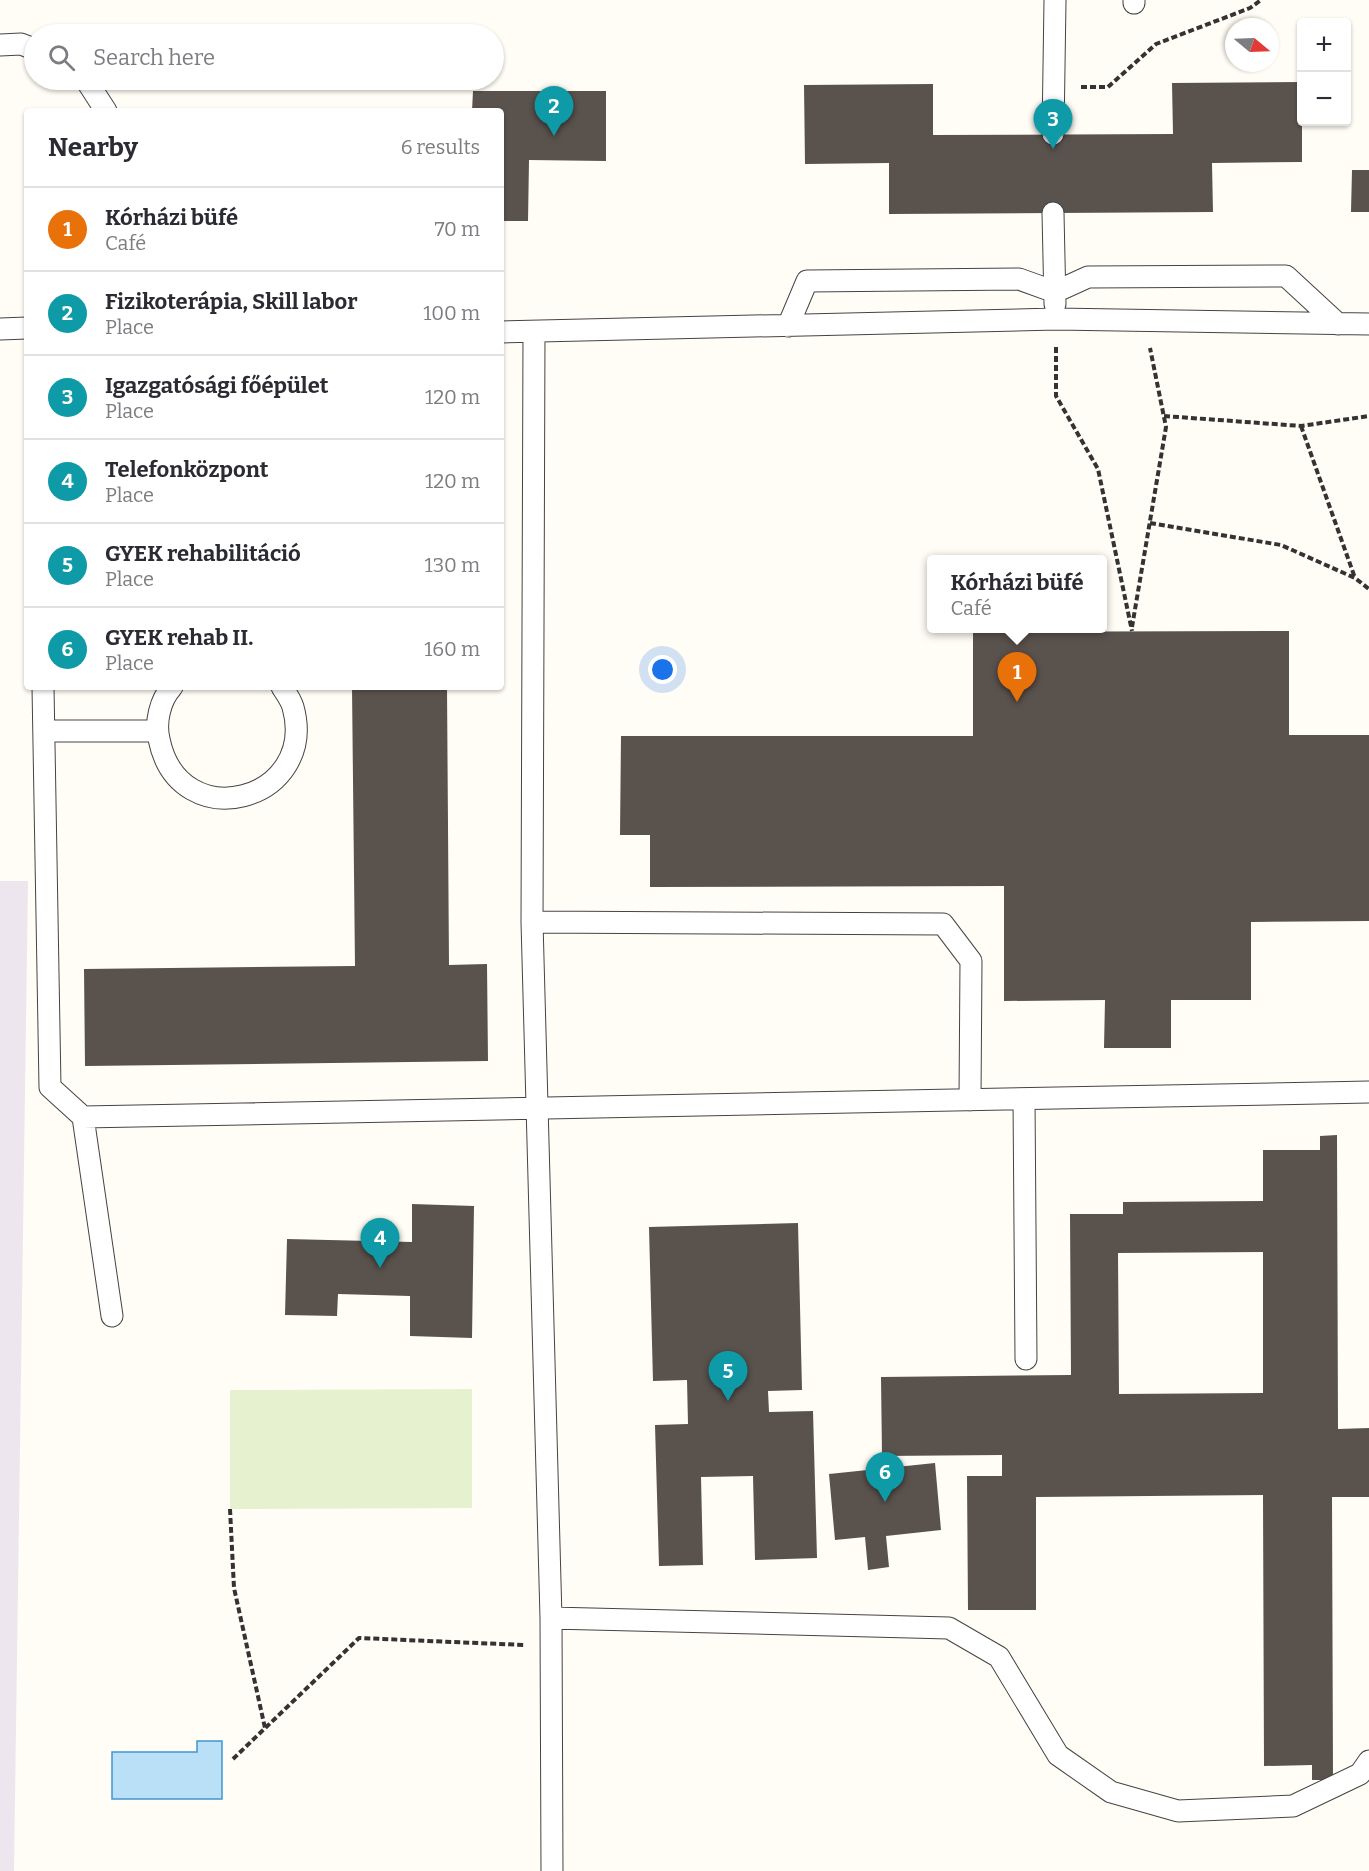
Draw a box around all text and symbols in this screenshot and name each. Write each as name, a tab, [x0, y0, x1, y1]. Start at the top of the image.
north arrow	[1225, 18, 1279, 72]
map controls	[1297, 18, 1351, 126]
button: +	[1297, 18, 1351, 72]
search box	[24, 24, 504, 90]
icon: search	[45, 41, 78, 74]
text: Search here	[93, 44, 215, 71]
button: −	[1297, 72, 1351, 126]
pin: 2	[534, 86, 574, 136]
pin: 3	[1034, 100, 1072, 149]
text: Nearby	[48, 132, 138, 163]
text: 6 results	[401, 135, 480, 159]
text: Kórházi büfé	[105, 204, 238, 231]
text: 1	[63, 217, 72, 241]
text: 70 m	[434, 217, 480, 241]
text: Café	[105, 231, 146, 255]
text: Fizikoterápia, Skill labor	[105, 288, 358, 315]
text: 2	[62, 301, 73, 325]
text: 100 m	[423, 301, 480, 325]
text: Place	[105, 315, 154, 339]
text: Igazgatósági főépület	[105, 372, 328, 399]
text: 3	[62, 385, 73, 409]
text: 120 m	[425, 385, 480, 409]
text: Place	[105, 399, 154, 423]
text: Telefonközpont	[105, 456, 269, 483]
text: 4	[61, 469, 74, 493]
text: 120 m	[425, 469, 480, 493]
text: Place	[105, 483, 154, 507]
text: GYEK rehabilitáció	[105, 540, 301, 567]
text: 5	[62, 553, 73, 577]
text: 130 m	[425, 553, 480, 577]
popup	[927, 555, 1107, 633]
text: Place	[105, 567, 154, 591]
text: Kórházi büfé	[950, 569, 1084, 596]
text: Café	[950, 596, 992, 620]
text: GYEK rehab II.	[105, 624, 253, 651]
text: 6	[62, 637, 73, 661]
text: 160 m	[424, 637, 480, 661]
text: Place	[105, 651, 154, 675]
pin: 1	[998, 652, 1036, 702]
your location	[648, 655, 677, 684]
pin: 4	[360, 1218, 400, 1268]
pin: 5	[708, 1352, 748, 1401]
pin: 6	[866, 1452, 904, 1502]

